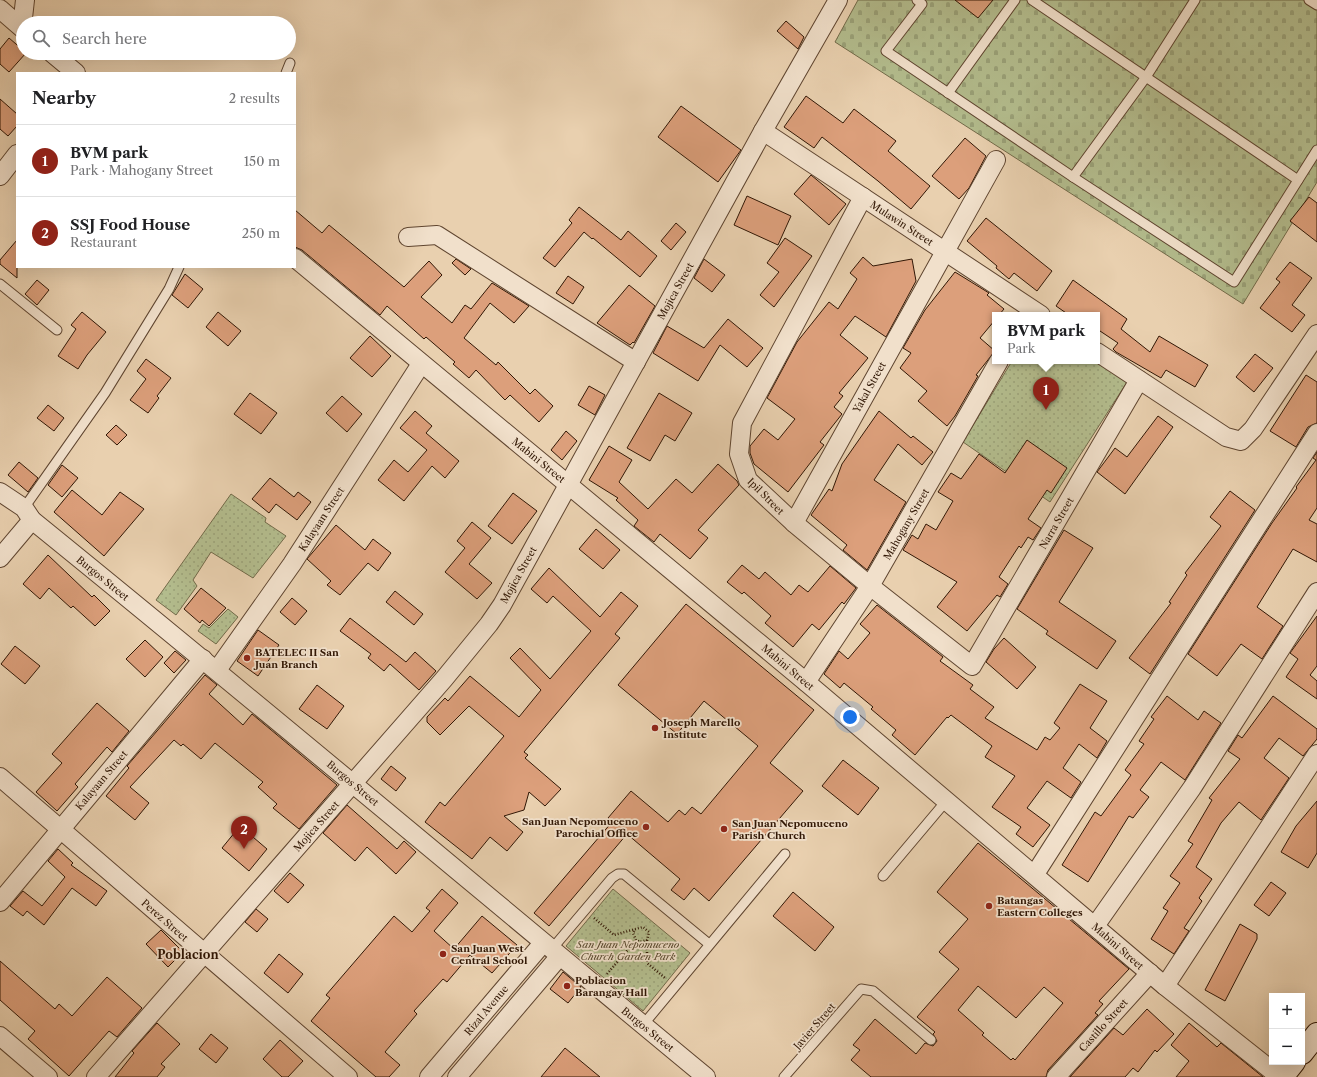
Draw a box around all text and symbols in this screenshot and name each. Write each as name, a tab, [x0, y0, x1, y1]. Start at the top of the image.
search box	[16, 16, 296, 60]
icon: search	[30, 27, 52, 49]
text: Search here	[62, 29, 147, 48]
text: Nearby	[32, 88, 96, 108]
text: 2 results	[229, 90, 280, 106]
text: BVM park	[70, 143, 148, 162]
text: 1	[42, 153, 48, 169]
text: 150 m	[244, 153, 280, 169]
text: Park · Mahogany Street	[70, 162, 213, 178]
street label: Mulawin Street	[868, 198, 936, 249]
text: SSJ Food House	[70, 215, 190, 234]
text: 2	[41, 225, 49, 241]
text: 250 m	[242, 225, 280, 241]
text: Restaurant	[70, 234, 137, 250]
street label: Mojica Street	[654, 260, 697, 322]
popup	[992, 312, 1100, 364]
text: BVM park	[1007, 321, 1085, 340]
text: Park	[1007, 340, 1035, 356]
street label: Yakal Street	[850, 359, 889, 416]
pin: 1	[1033, 377, 1059, 410]
street label: Mabini Street	[509, 435, 568, 486]
street label: Ipil Street	[744, 475, 787, 518]
street label: Kalayaan Street	[296, 484, 347, 554]
street label: Mahogany Street	[881, 486, 932, 562]
street label: Narra Street	[1036, 495, 1077, 552]
street label: Mojica Street	[497, 544, 540, 606]
street label: Burgos Street	[74, 553, 132, 604]
street label: Mabini Street	[759, 642, 817, 693]
place label: BATELEC II San Juan Branch	[253, 646, 339, 671]
marker: BATELEC II San Juan Branch	[242, 653, 252, 663]
your location	[840, 707, 860, 727]
place label: Joseph Marello Institute	[661, 716, 740, 741]
marker: Joseph Marello Institute	[650, 723, 660, 733]
street label: Kalayaan Street	[73, 747, 130, 813]
street label: Burgos Street	[324, 758, 382, 809]
street label: Mojica Street	[291, 798, 342, 854]
place label: San Juan Nepomuceno Parochial Office	[522, 815, 638, 840]
pin: 2	[231, 816, 257, 849]
place label: San Juan Nepomuceno Parish Church	[732, 817, 848, 842]
marker: San Juan Nepomuceno Parochial Office	[641, 822, 651, 832]
marker: San Juan Nepomuceno Parish Church	[719, 824, 729, 834]
place label: Batangas Eastern Colleges	[997, 894, 1083, 919]
street label: Perez Street	[139, 897, 191, 945]
marker: Batangas Eastern Colleges	[984, 901, 994, 911]
street label: Mabini Street	[1089, 920, 1147, 973]
park label: San Juan Nepomuceno Church Garden Park	[576, 938, 680, 963]
place label: San Juan West Central School	[451, 942, 528, 967]
district label: Poblacion	[157, 947, 219, 962]
marker: San Juan West Central School	[438, 949, 448, 959]
place label: Poblacion Barangay Hall	[575, 974, 648, 999]
marker: Poblacion Barangay Hall	[562, 981, 572, 991]
street label: Rizal Avenue	[462, 982, 511, 1038]
map controls	[1269, 993, 1305, 1065]
button: +	[1269, 993, 1305, 1029]
street label: Castillo Street	[1076, 996, 1131, 1055]
street label: Javier Street	[789, 1000, 838, 1054]
street label: Burgos Street	[619, 1004, 677, 1055]
button: −	[1269, 1029, 1305, 1065]

